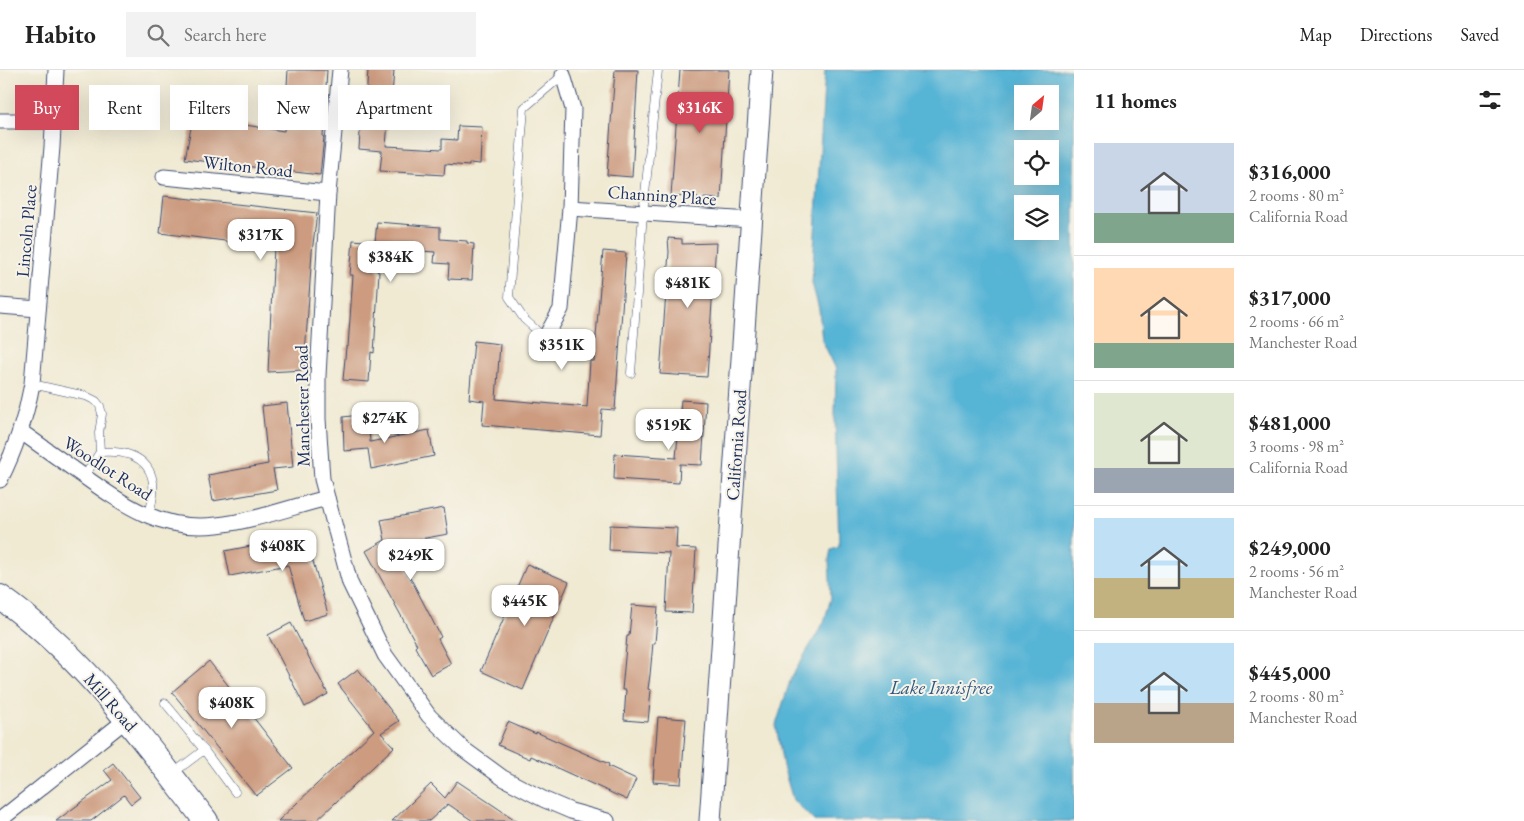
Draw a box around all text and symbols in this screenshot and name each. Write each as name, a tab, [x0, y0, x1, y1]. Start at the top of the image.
search box	[126, 12, 476, 57]
text: Habito	[25, 19, 96, 50]
icon: search	[144, 21, 172, 49]
text: Search here	[184, 22, 266, 47]
text: Map	[1300, 23, 1332, 46]
text: Directions	[1360, 23, 1432, 46]
text: Saved	[1460, 23, 1499, 46]
chip: Buy	[15, 85, 79, 130]
chip: Rent	[89, 85, 160, 130]
chip: Filters	[170, 85, 248, 130]
chip: New	[258, 85, 328, 130]
chip: Apartment	[338, 85, 450, 130]
north arrow	[1014, 85, 1059, 130]
map controls	[1014, 85, 1059, 240]
icon: filters	[1476, 86, 1504, 114]
text: 11 homes	[1094, 87, 1177, 114]
pin: $316K	[665, 92, 735, 134]
text: $316K	[678, 97, 722, 118]
button: locate	[1014, 140, 1059, 185]
street label: Wilton Road	[202, 150, 295, 182]
text: $316,000	[1249, 158, 1331, 185]
icon: home	[1134, 163, 1194, 223]
street label: Channing Place	[607, 180, 717, 210]
street label: Lincoln Place	[10, 184, 42, 278]
text: 2 rooms · 80 m²	[1249, 185, 1344, 206]
button: layers	[1014, 195, 1059, 240]
text: California Road	[1249, 206, 1348, 227]
pin: $317K	[226, 218, 296, 261]
text: $317K	[239, 224, 283, 245]
pin: $384K	[356, 240, 426, 283]
text: $384K	[369, 246, 413, 267]
pin: $481K	[653, 266, 723, 309]
text: $481K	[666, 272, 710, 293]
text: $317,000	[1249, 284, 1331, 311]
icon: home	[1134, 288, 1194, 348]
text: 2 rooms · 66 m²	[1249, 311, 1344, 332]
pin: $351K	[527, 328, 597, 371]
text: Manchester Road	[1249, 332, 1357, 353]
text: $351K	[540, 334, 584, 355]
street label: Manchester Road	[289, 344, 315, 467]
street label: California Road	[721, 388, 751, 501]
pin: $274K	[350, 402, 420, 444]
text: $274K	[363, 407, 407, 428]
pin: $519K	[634, 408, 704, 451]
text: $481,000	[1249, 409, 1331, 436]
icon: home	[1134, 413, 1194, 473]
text: $519K	[647, 414, 691, 435]
street label: Woodlot Road	[59, 431, 158, 506]
text: 3 rooms · 98 m²	[1249, 436, 1344, 457]
text: California Road	[1249, 457, 1348, 478]
pin: $408K	[248, 530, 318, 572]
text: $249,000	[1249, 534, 1331, 561]
text: $408K	[261, 535, 305, 556]
pin: $249K	[376, 538, 446, 581]
icon: home	[1134, 538, 1194, 598]
text: $249K	[389, 544, 433, 565]
text: 2 rooms · 56 m²	[1249, 561, 1344, 582]
text: Manchester Road	[1249, 582, 1357, 603]
pin: $445K	[490, 584, 560, 627]
text: $445K	[503, 590, 547, 611]
text: $445,000	[1249, 659, 1331, 686]
icon: home	[1134, 663, 1194, 723]
street label: Mill Road	[79, 668, 143, 737]
water label: Lake Innisfree	[889, 675, 993, 700]
pin: $408K	[197, 686, 267, 729]
text: 2 rooms · 80 m²	[1249, 686, 1344, 707]
text: $408K	[210, 692, 254, 713]
text: Manchester Road	[1249, 707, 1357, 728]

